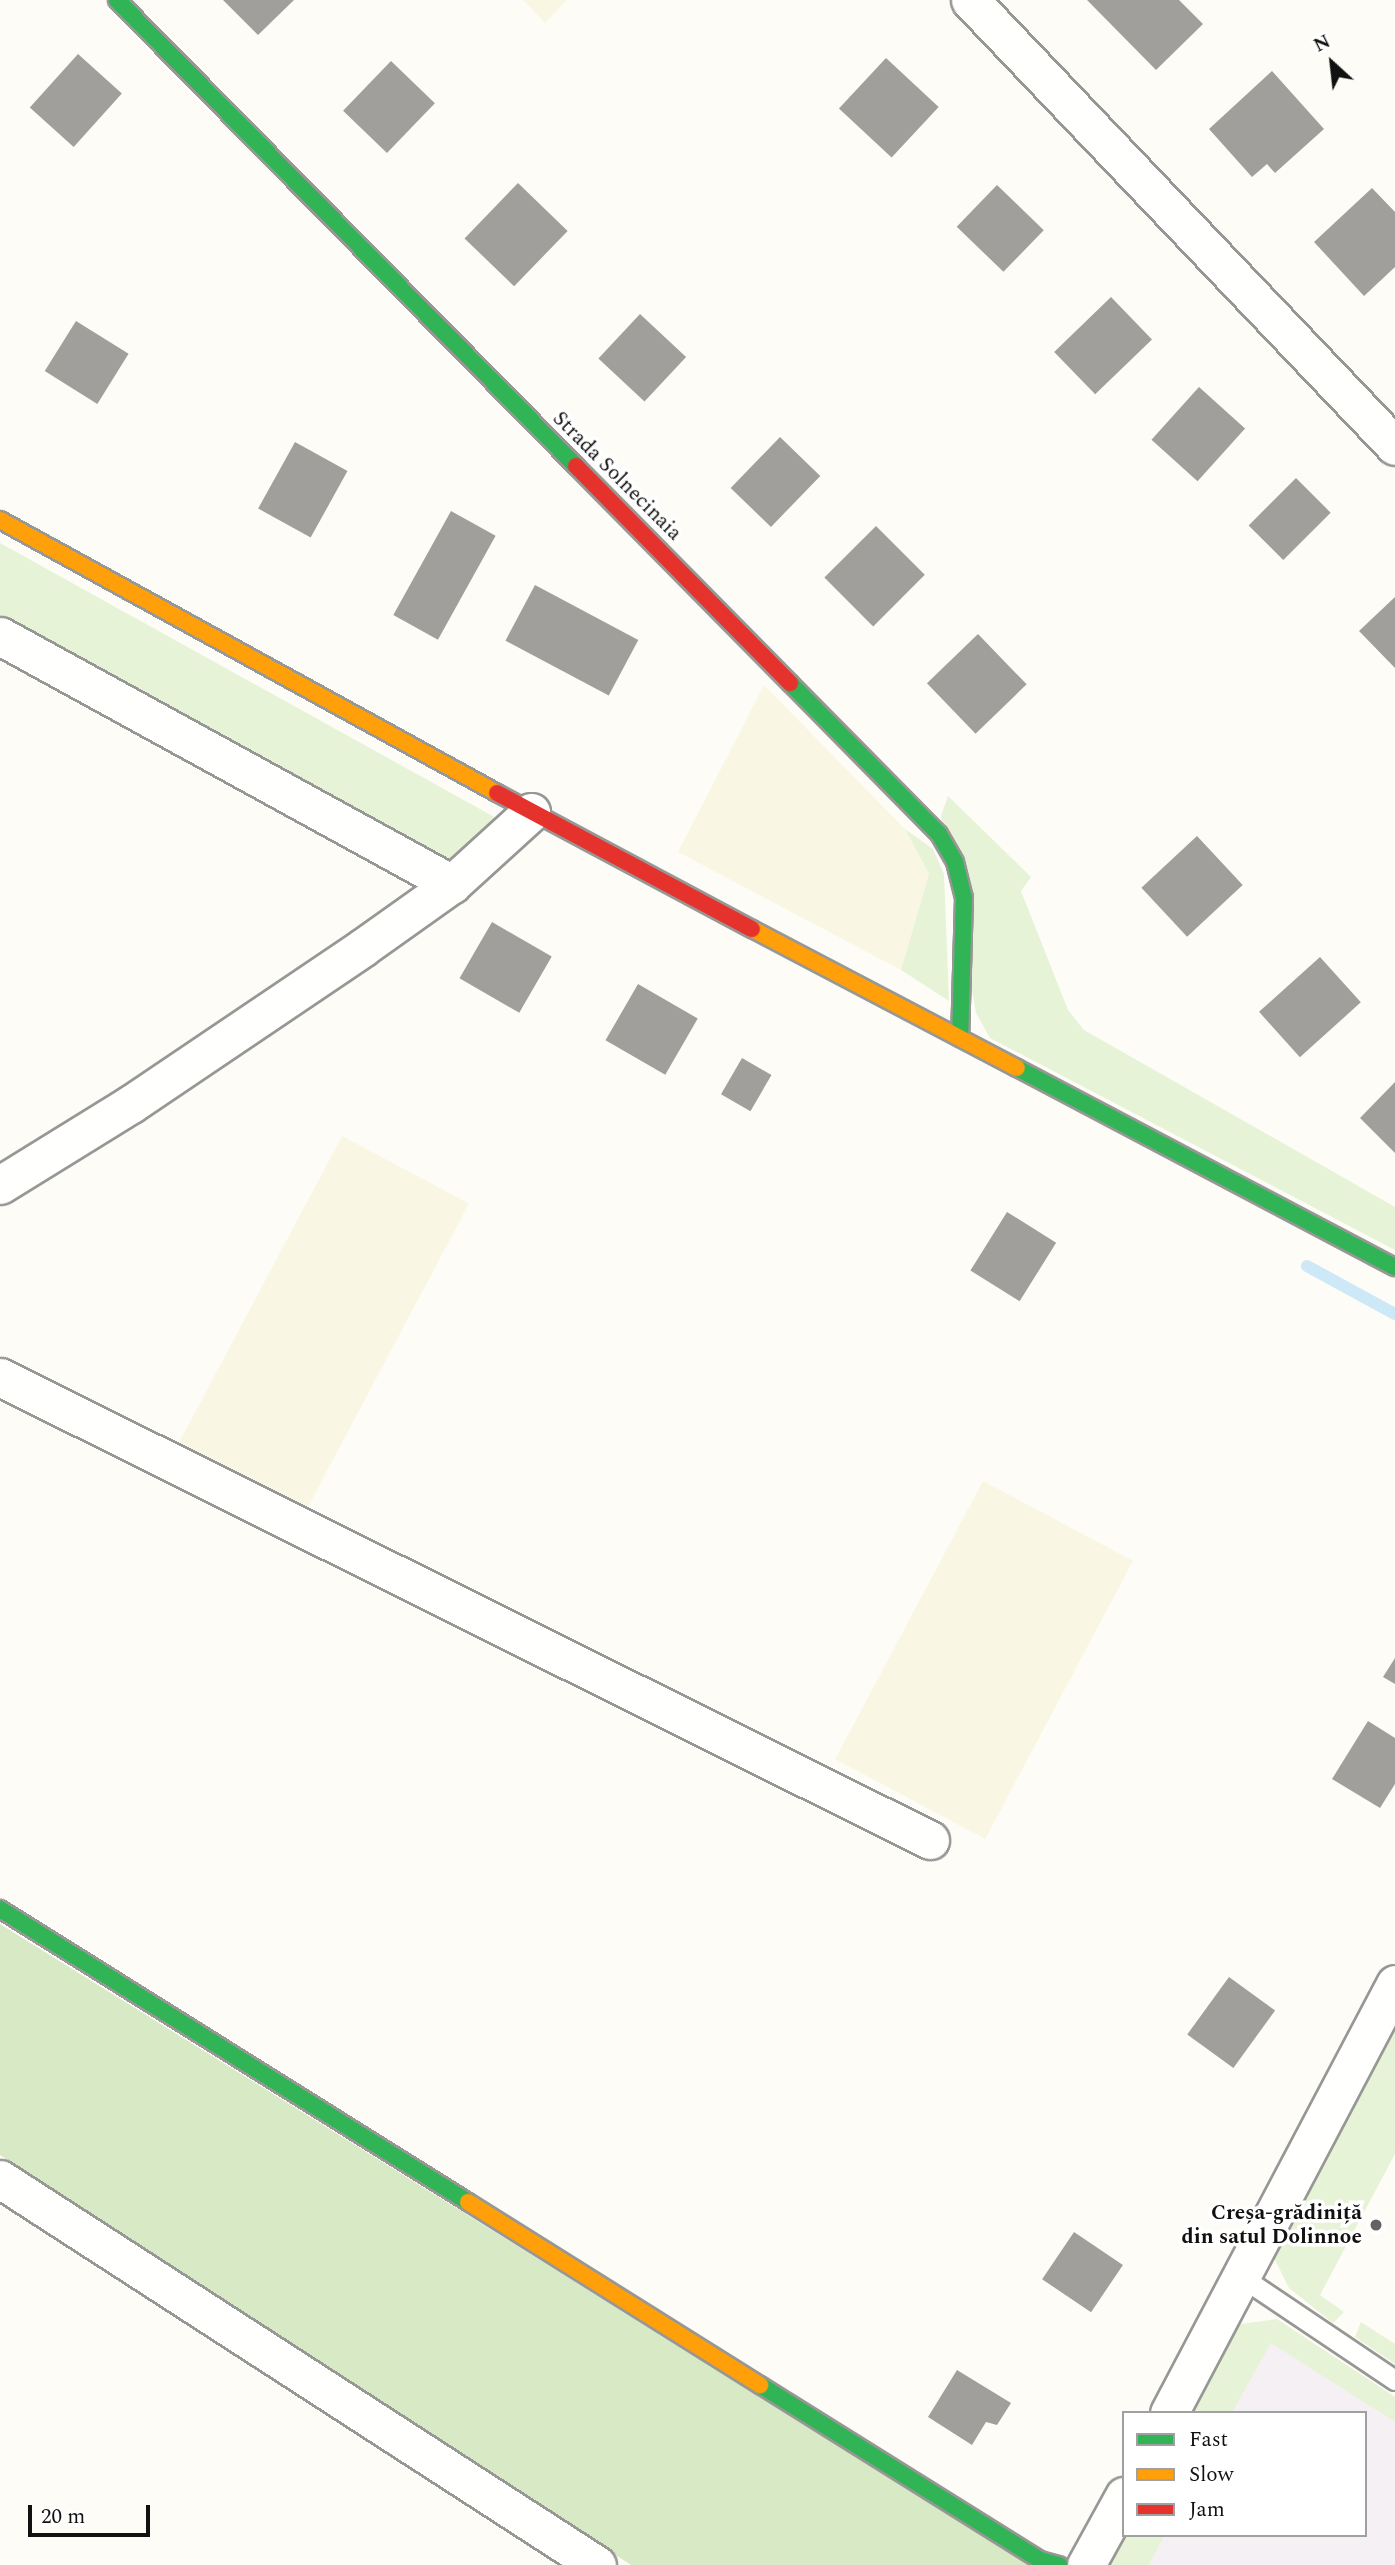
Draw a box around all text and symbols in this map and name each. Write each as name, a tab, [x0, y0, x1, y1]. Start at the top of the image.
text: N	[1309, 27, 1336, 60]
north arrow	[1297, 28, 1367, 98]
street label: Strada Solnecinaia	[547, 406, 687, 546]
place label: Creșa-grădiniță din satul Dolinnoe	[1182, 2200, 1362, 2250]
marker: Creșa-grădiniță din satul Dolinnoe	[1368, 2217, 1384, 2233]
legend	[1122, 2411, 1367, 2537]
text: Fast	[1189, 2424, 1228, 2456]
text: Slow	[1189, 2459, 1233, 2491]
scale bar	[32, 2492, 154, 2536]
text: Jam	[1189, 2494, 1225, 2526]
text: 20 m	[41, 2501, 85, 2533]

